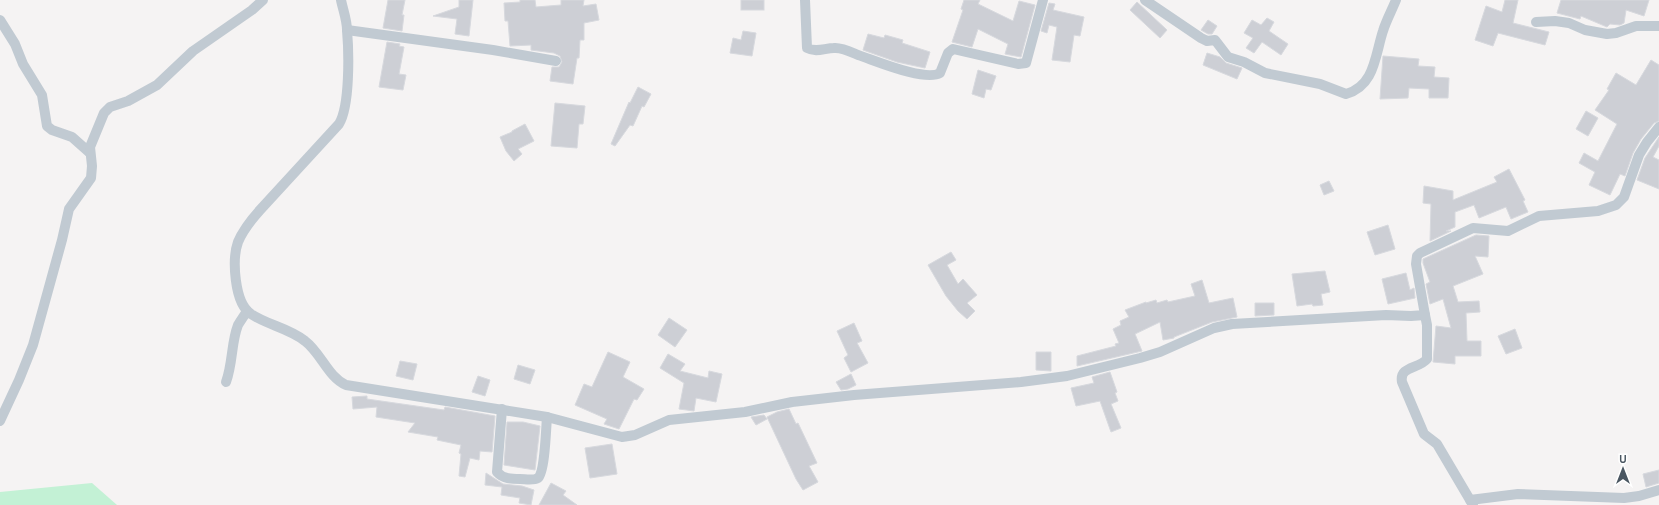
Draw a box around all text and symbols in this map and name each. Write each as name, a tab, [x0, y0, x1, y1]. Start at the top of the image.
north arrow	[1603, 449, 1643, 489]
text: U	[1619, 452, 1627, 466]

